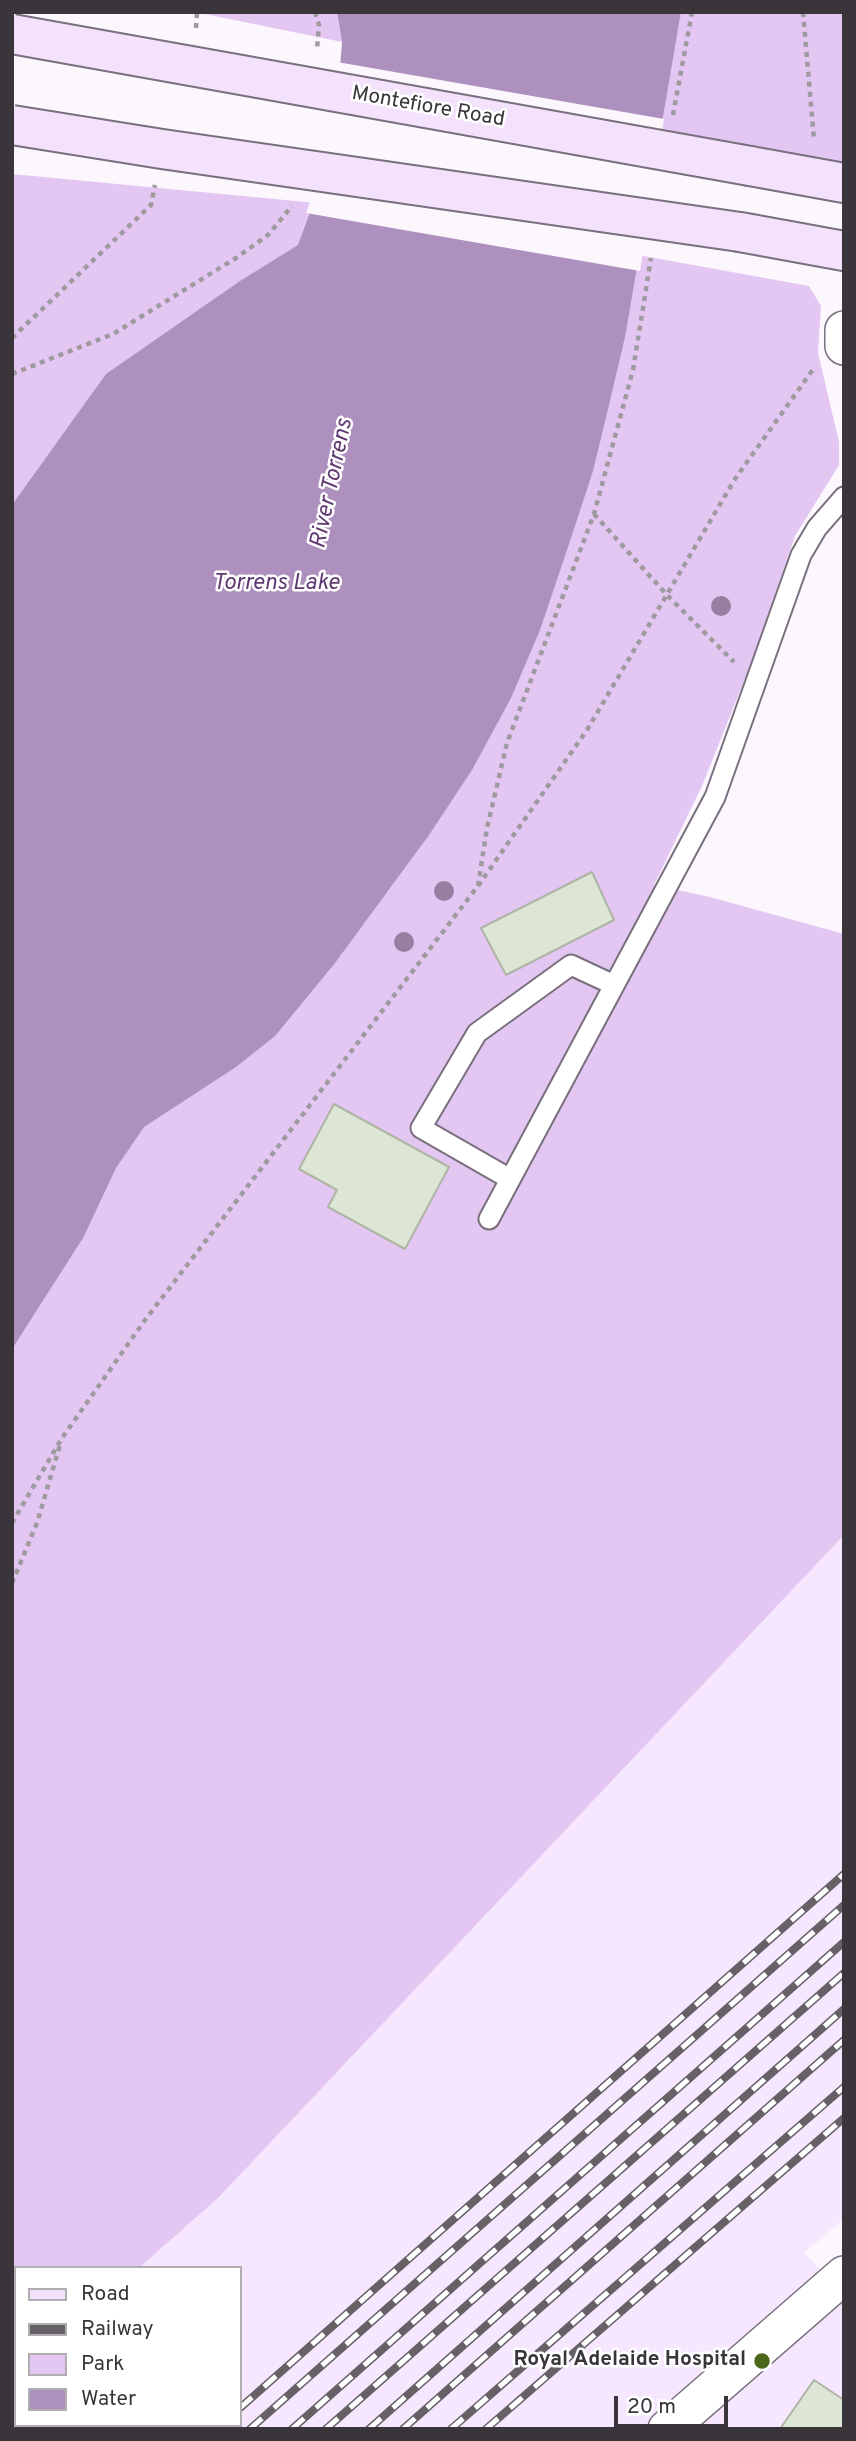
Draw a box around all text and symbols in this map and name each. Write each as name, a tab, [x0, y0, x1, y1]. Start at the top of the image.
street label: Montefiore Road	[349, 82, 507, 134]
water label: River Torrens	[306, 417, 360, 551]
water label: Torrens Lake	[213, 570, 339, 598]
legend	[14, 2266, 242, 2427]
text: Road	[81, 2281, 130, 2308]
text: Railway	[81, 2316, 154, 2343]
place label: Royal Adelaide Hospital	[513, 2348, 746, 2374]
text: Park	[81, 2351, 124, 2378]
marker: Royal Adelaide Hospital	[752, 2351, 772, 2371]
scale bar	[618, 2382, 732, 2426]
text: Water	[81, 2386, 136, 2413]
text: 20 m	[627, 2394, 676, 2421]

